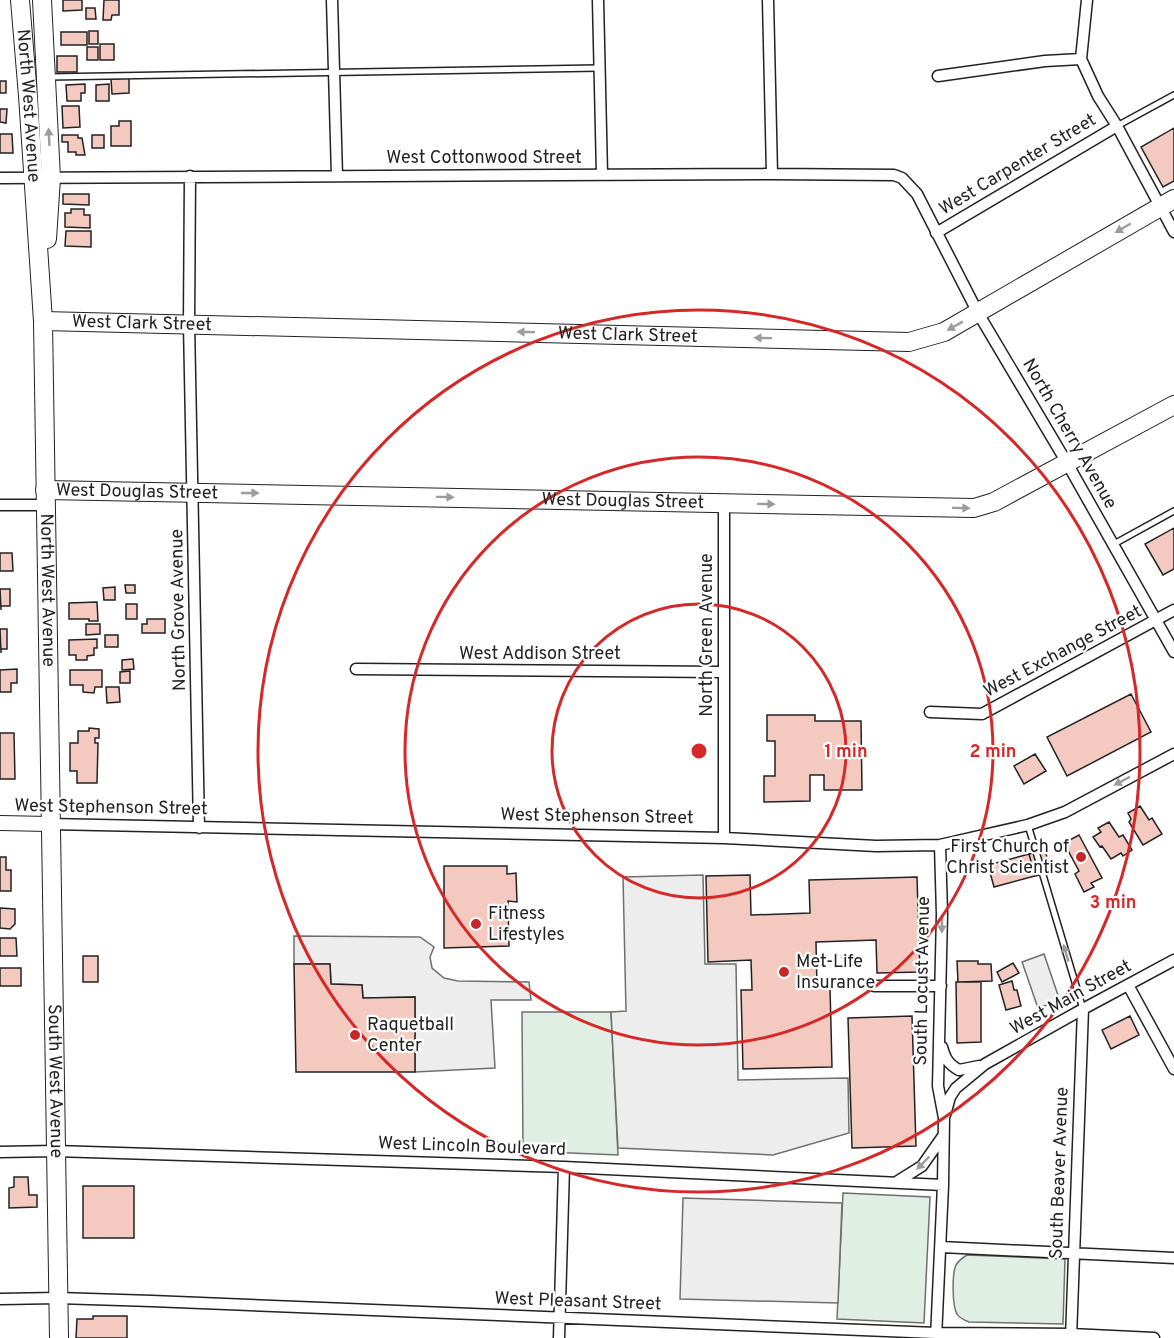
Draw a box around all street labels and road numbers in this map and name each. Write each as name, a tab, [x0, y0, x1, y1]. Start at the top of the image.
street label: North West Avenue	[11, 28, 45, 183]
street label: West Carpenter Street	[935, 109, 1101, 221]
street label: West Cottonwood Street	[386, 147, 582, 170]
street label: West Clark Street	[72, 310, 212, 337]
street label: West Clark Street	[558, 322, 698, 348]
street label: North Cherry Avenue	[1017, 355, 1121, 513]
street label: West Douglas Street	[56, 479, 218, 505]
street label: West Douglas Street	[541, 488, 704, 514]
street label: North West Avenue	[35, 513, 60, 667]
street label: North Grove Avenue	[166, 529, 192, 691]
street label: North Green Avenue	[696, 553, 719, 717]
street label: West Exchange Street	[980, 601, 1146, 703]
street label: West Addison Street	[459, 643, 621, 666]
street label: West Stephenson Street	[14, 795, 208, 821]
street label: West Stephenson Street	[500, 804, 694, 830]
street label: South Locust Avenue	[910, 896, 936, 1066]
street label: West Main Street	[1006, 955, 1136, 1041]
street label: South West Avenue	[42, 1004, 68, 1158]
street label: South Beaver Avenue	[1046, 1087, 1074, 1259]
street label: West Lincoln Boulevard	[378, 1132, 566, 1162]
street label: West Pleasant Street	[494, 1288, 662, 1316]

